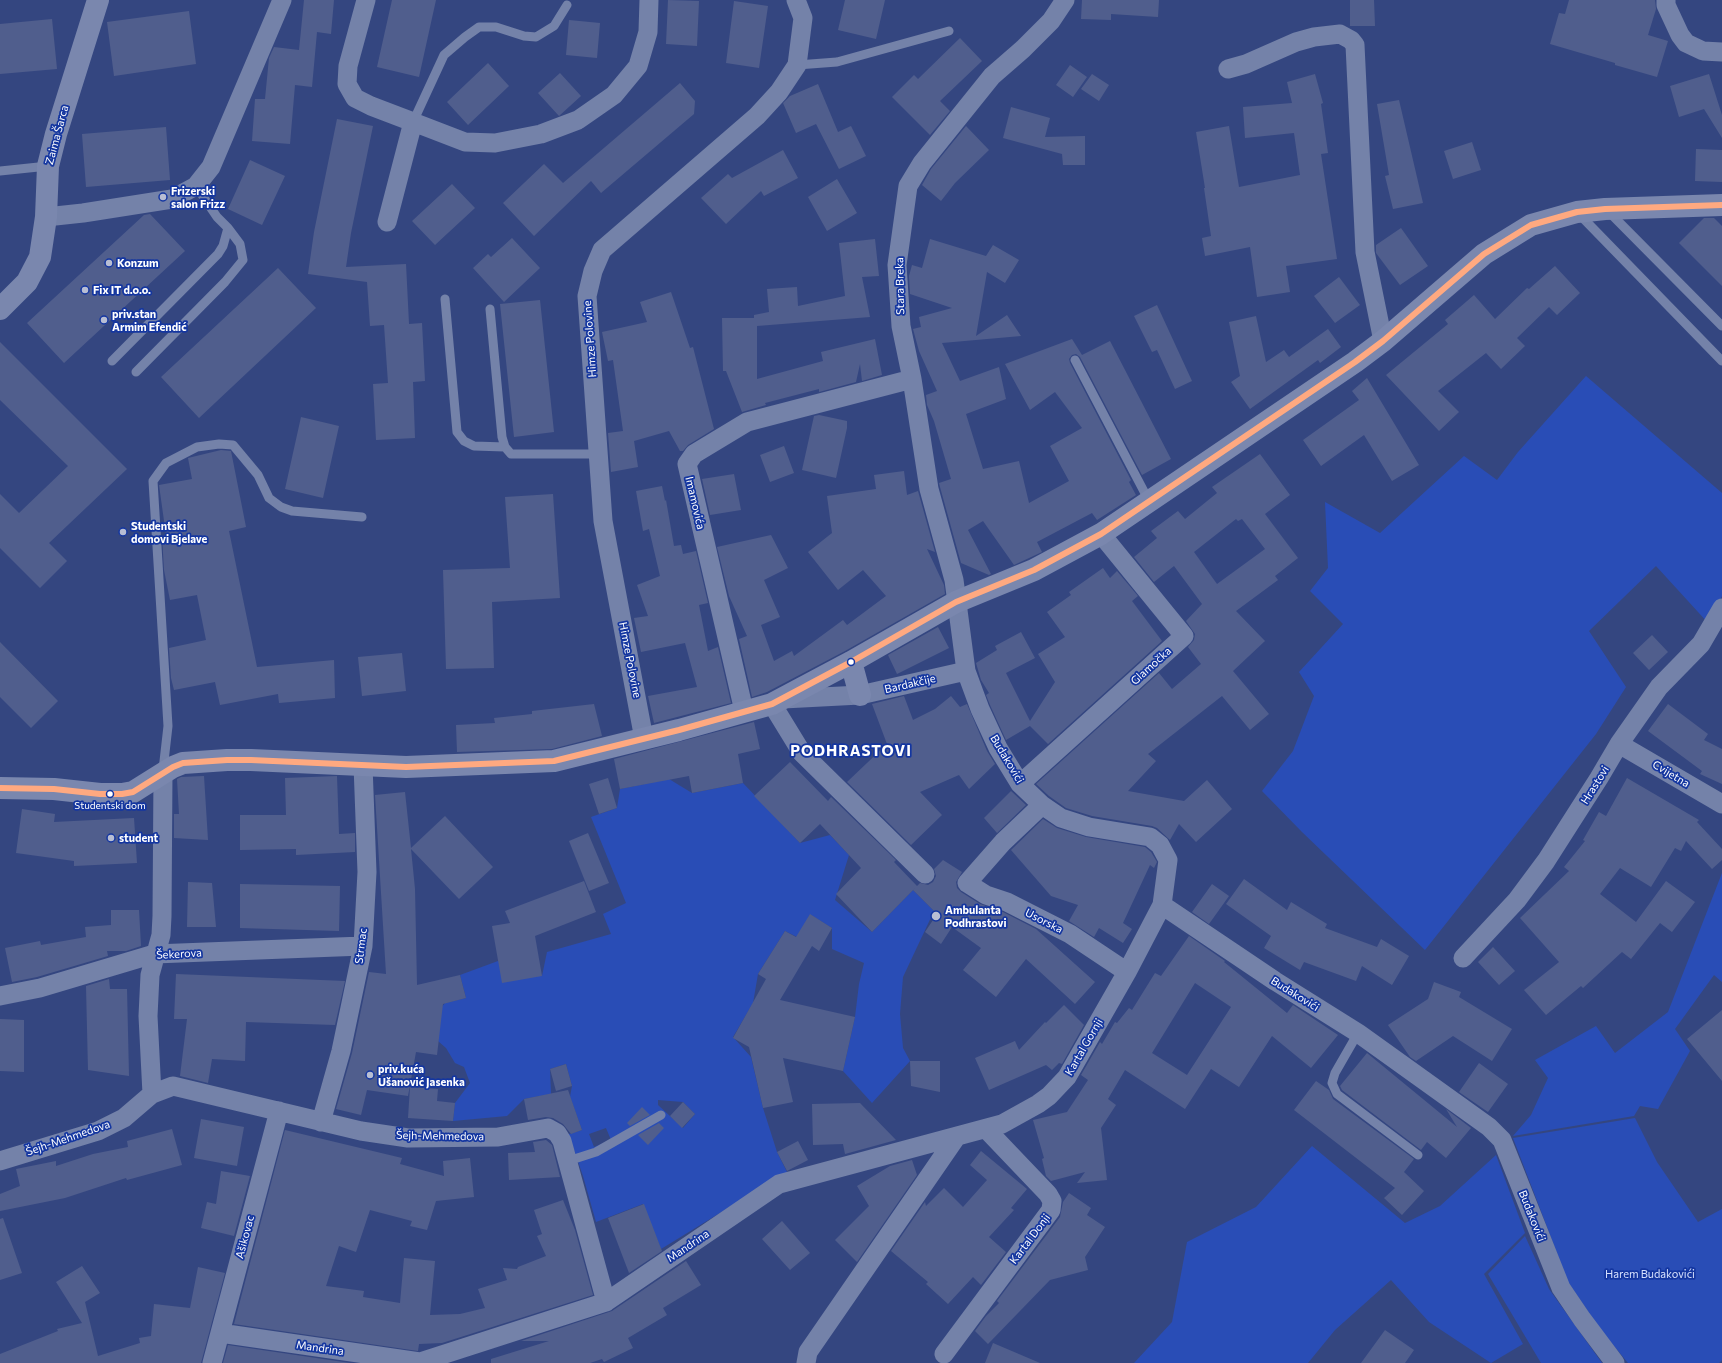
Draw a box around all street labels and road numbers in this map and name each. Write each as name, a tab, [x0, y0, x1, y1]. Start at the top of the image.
street label: Zaima Šarca	[43, 104, 71, 166]
street label: Stara Breka	[893, 257, 907, 315]
street label: Himze Polovine	[581, 300, 599, 378]
street label: Imamovića	[682, 475, 708, 531]
street label: Himze Polovine	[616, 621, 644, 699]
street label: Glamočka	[1128, 644, 1174, 688]
street label: Bardakčije	[883, 672, 937, 696]
street label: Budakovići	[987, 732, 1027, 786]
street label: Cvijetna	[1650, 758, 1692, 790]
street label: Hrastovi	[1578, 763, 1612, 807]
street label: Usorska	[1023, 906, 1065, 936]
street label: Strmac	[352, 927, 370, 965]
street label: Šekerova	[156, 946, 202, 962]
street label: Budakovići	[1269, 974, 1321, 1014]
street label: Kartal Gornji	[1062, 1016, 1106, 1078]
street label: Šejh-Mehmedova	[24, 1117, 112, 1159]
street label: Šejh-Mehmedova	[396, 1129, 484, 1143]
street label: Budakovići	[1516, 1188, 1548, 1244]
street label: Kartal Donji	[1007, 1211, 1053, 1267]
street label: Ašikovac	[233, 1214, 257, 1260]
street label: Mandrina	[664, 1227, 712, 1265]
street label: Mandrina	[295, 1338, 345, 1358]

